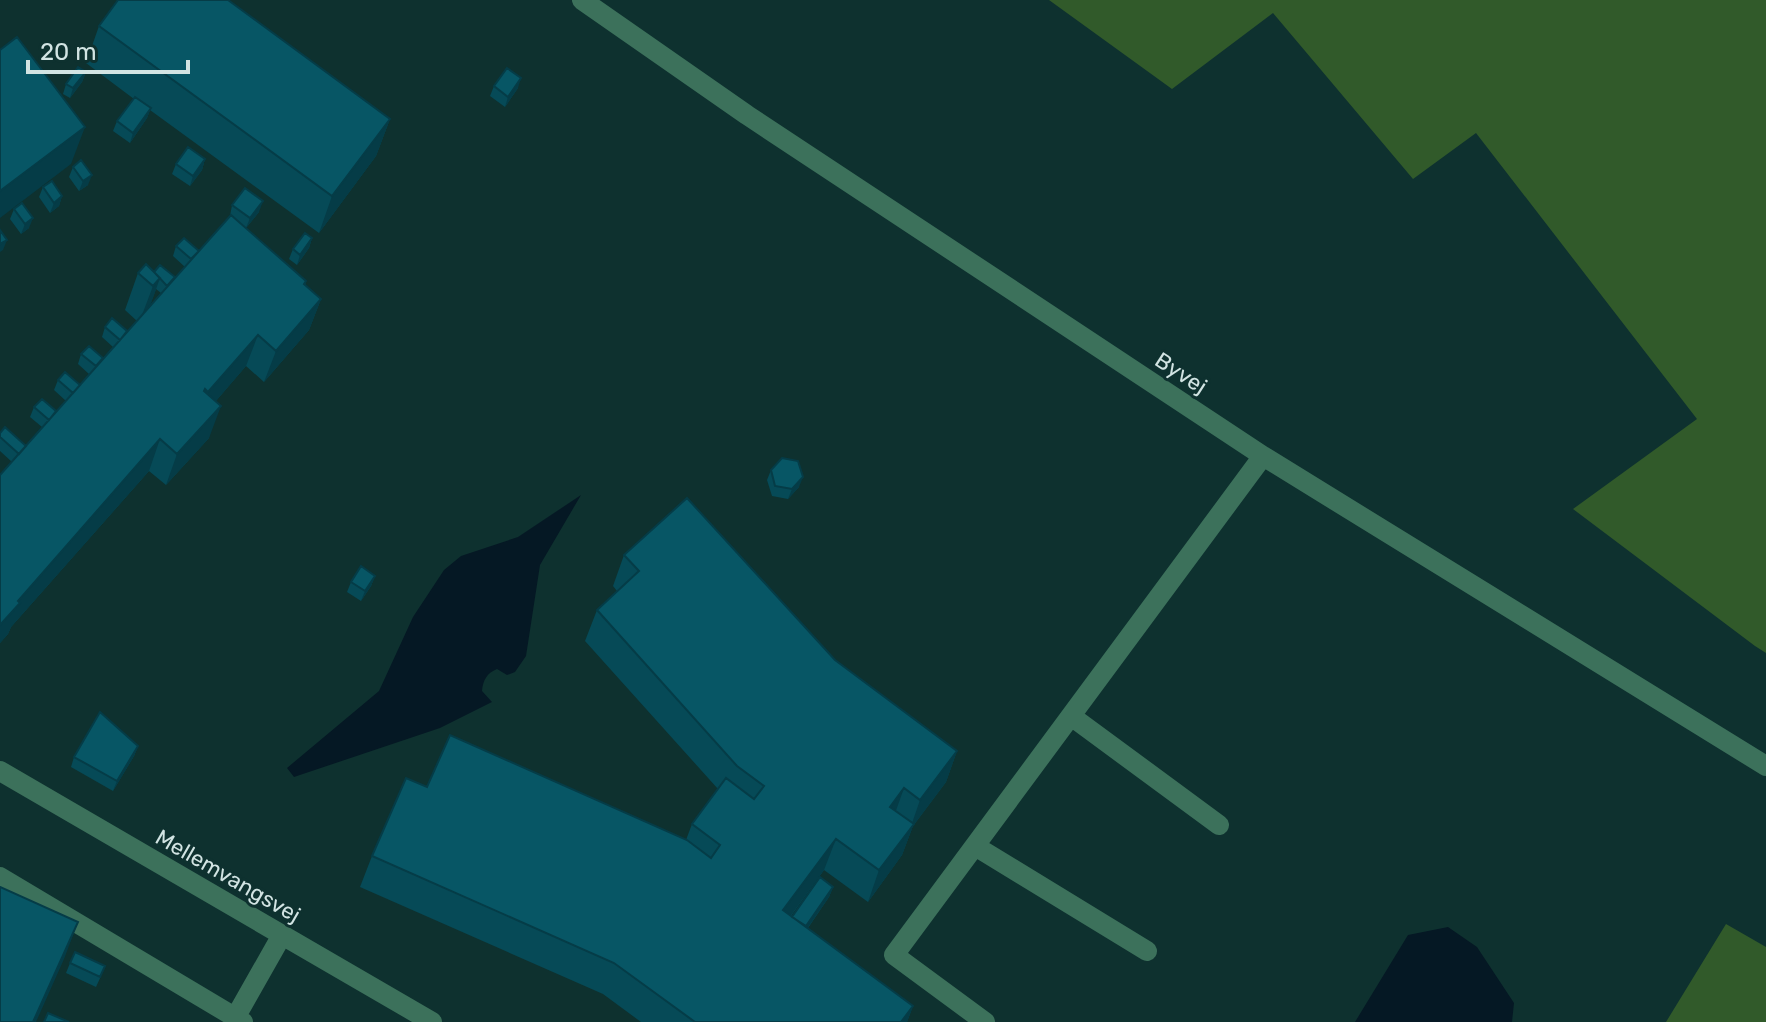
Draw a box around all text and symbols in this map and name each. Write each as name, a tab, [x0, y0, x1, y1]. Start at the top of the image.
scale bar	[28, 24, 188, 74]
text: 20 m	[40, 38, 97, 66]
street label: Byvej	[1150, 346, 1212, 400]
street label: Mellemvangsvej	[151, 824, 305, 928]

